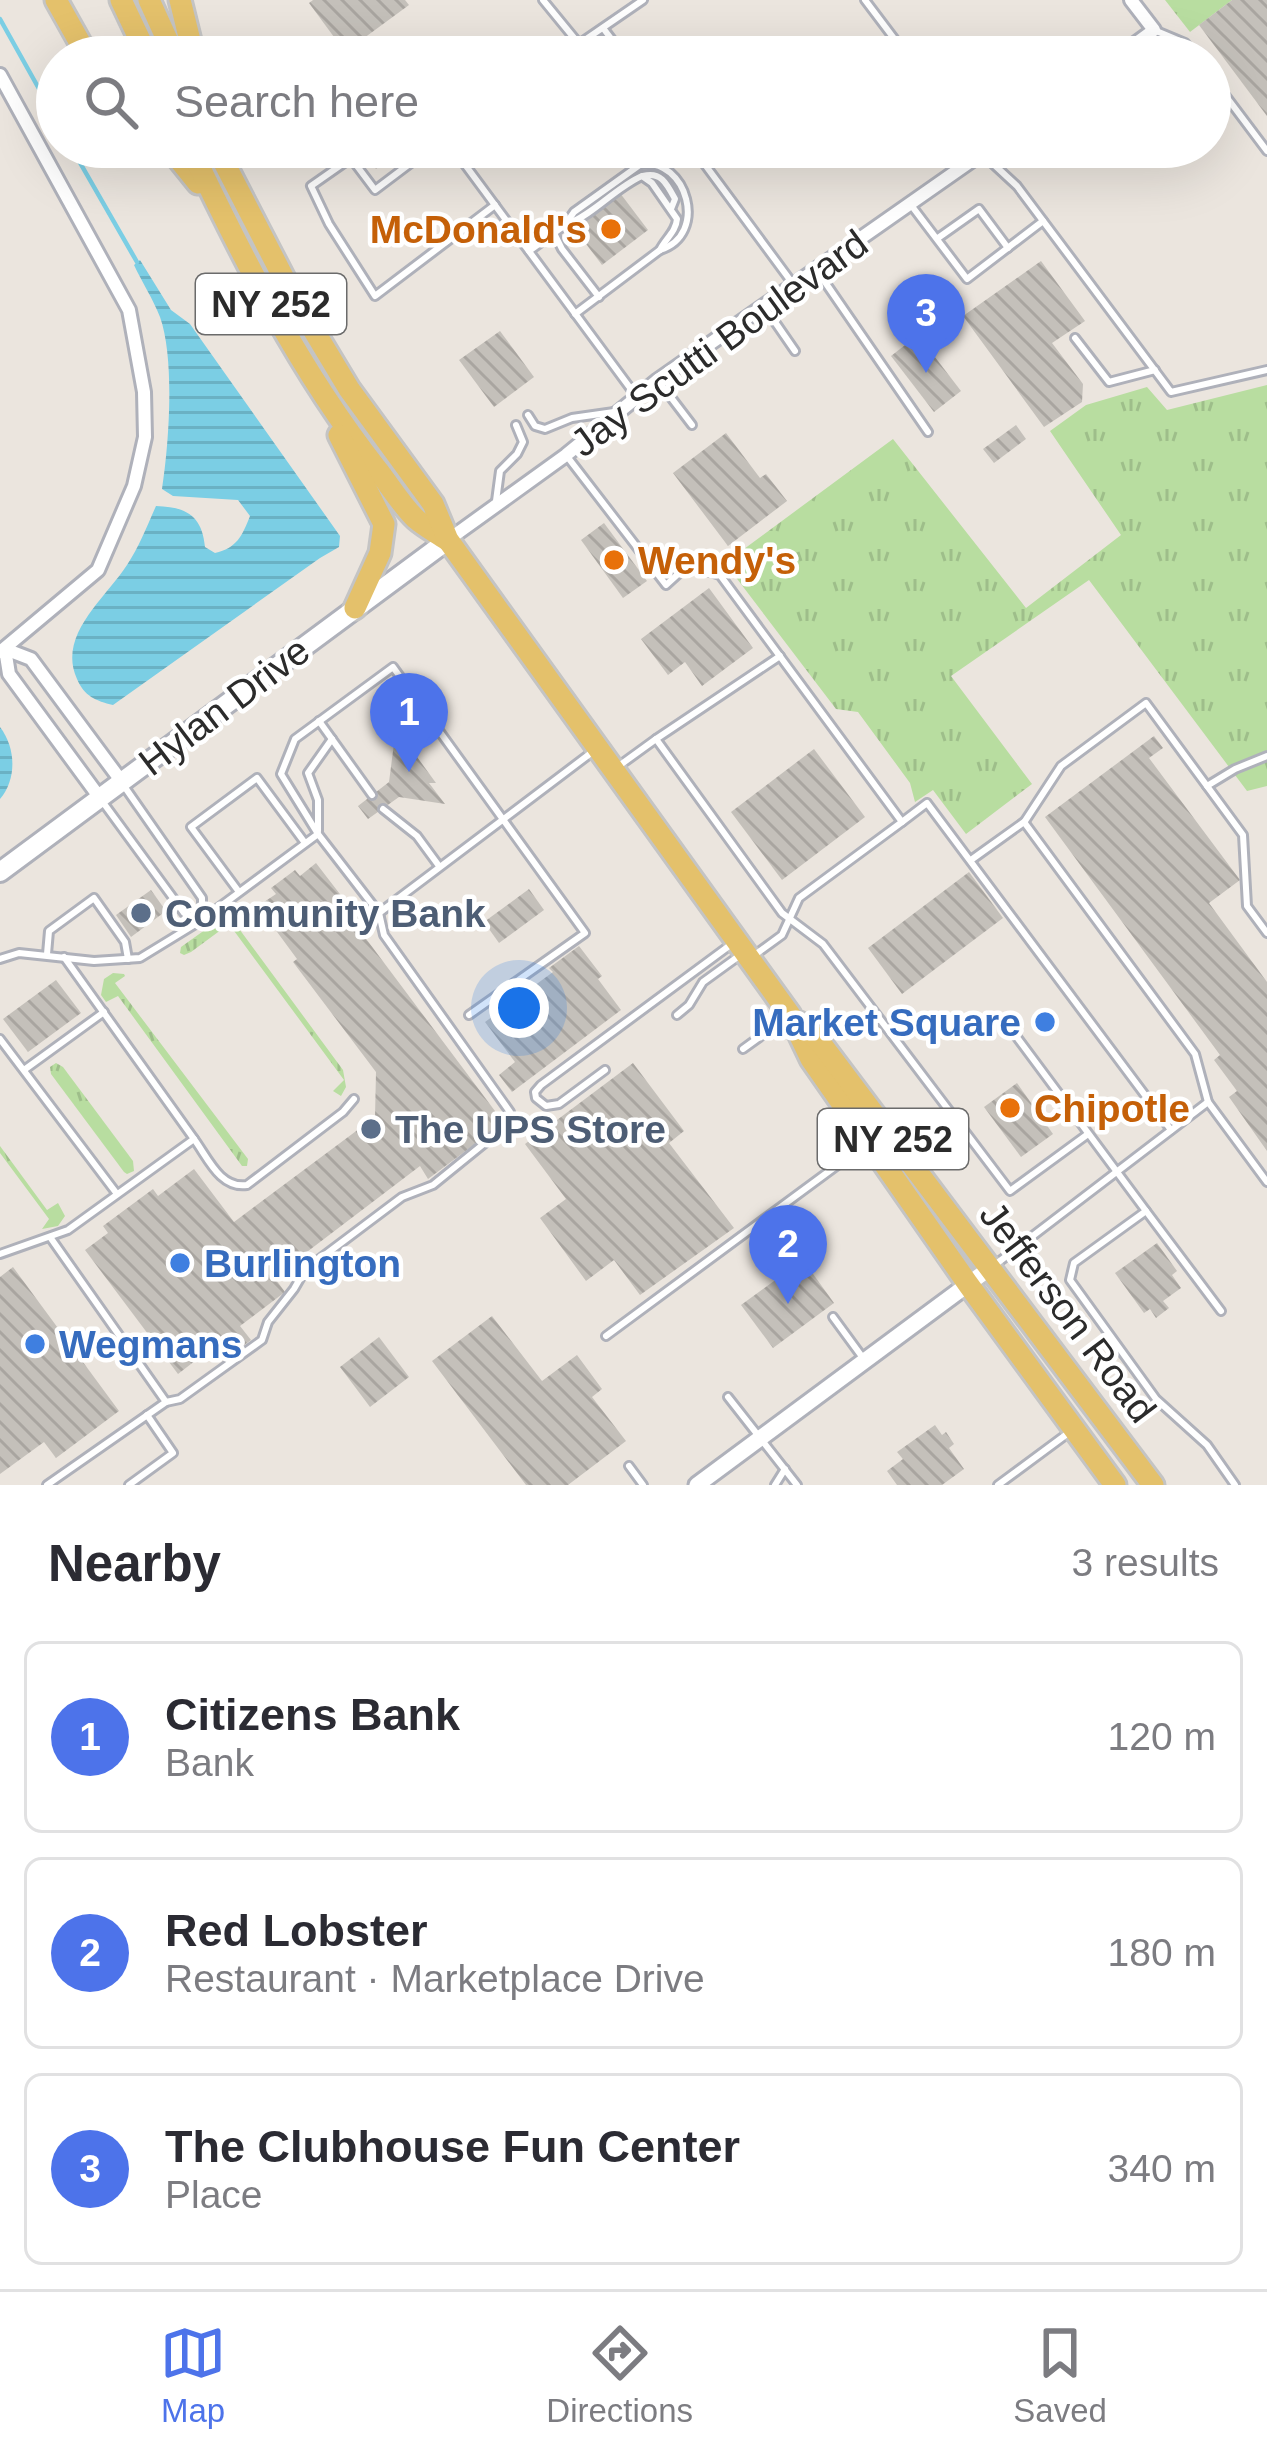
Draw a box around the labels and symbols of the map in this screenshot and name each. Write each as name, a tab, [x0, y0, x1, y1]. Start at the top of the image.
place label: McDonald's	[370, 208, 587, 251]
marker: McDonald's	[598, 216, 624, 242]
street label: Jay Scutti Boulevard	[563, 221, 875, 465]
road number: NY 252	[196, 274, 346, 334]
pin: 3	[887, 274, 965, 373]
place label: Wendy's	[638, 539, 796, 582]
marker: Wendy's	[601, 547, 627, 573]
street label: Hylan Drive	[131, 628, 317, 784]
pin: 1	[370, 673, 448, 772]
place label: Community Bank	[165, 892, 486, 935]
marker: Community Bank	[128, 900, 154, 926]
your location	[489, 978, 549, 1038]
place label: Market Square	[752, 1001, 1021, 1044]
marker: Market Square	[1032, 1009, 1058, 1035]
place label: Chipotle	[1034, 1087, 1190, 1130]
marker: Chipotle	[997, 1095, 1023, 1121]
place label: The UPS Store	[395, 1108, 666, 1151]
road number: NY 252	[818, 1109, 968, 1169]
marker: The UPS Store	[358, 1116, 384, 1142]
street label: Jefferson Road	[971, 1194, 1165, 1430]
pin: 2	[749, 1205, 827, 1304]
place label: Burlington	[204, 1242, 401, 1285]
marker: Burlington	[167, 1250, 193, 1276]
place label: Wegmans	[59, 1323, 243, 1366]
marker: Wegmans	[22, 1331, 48, 1357]

